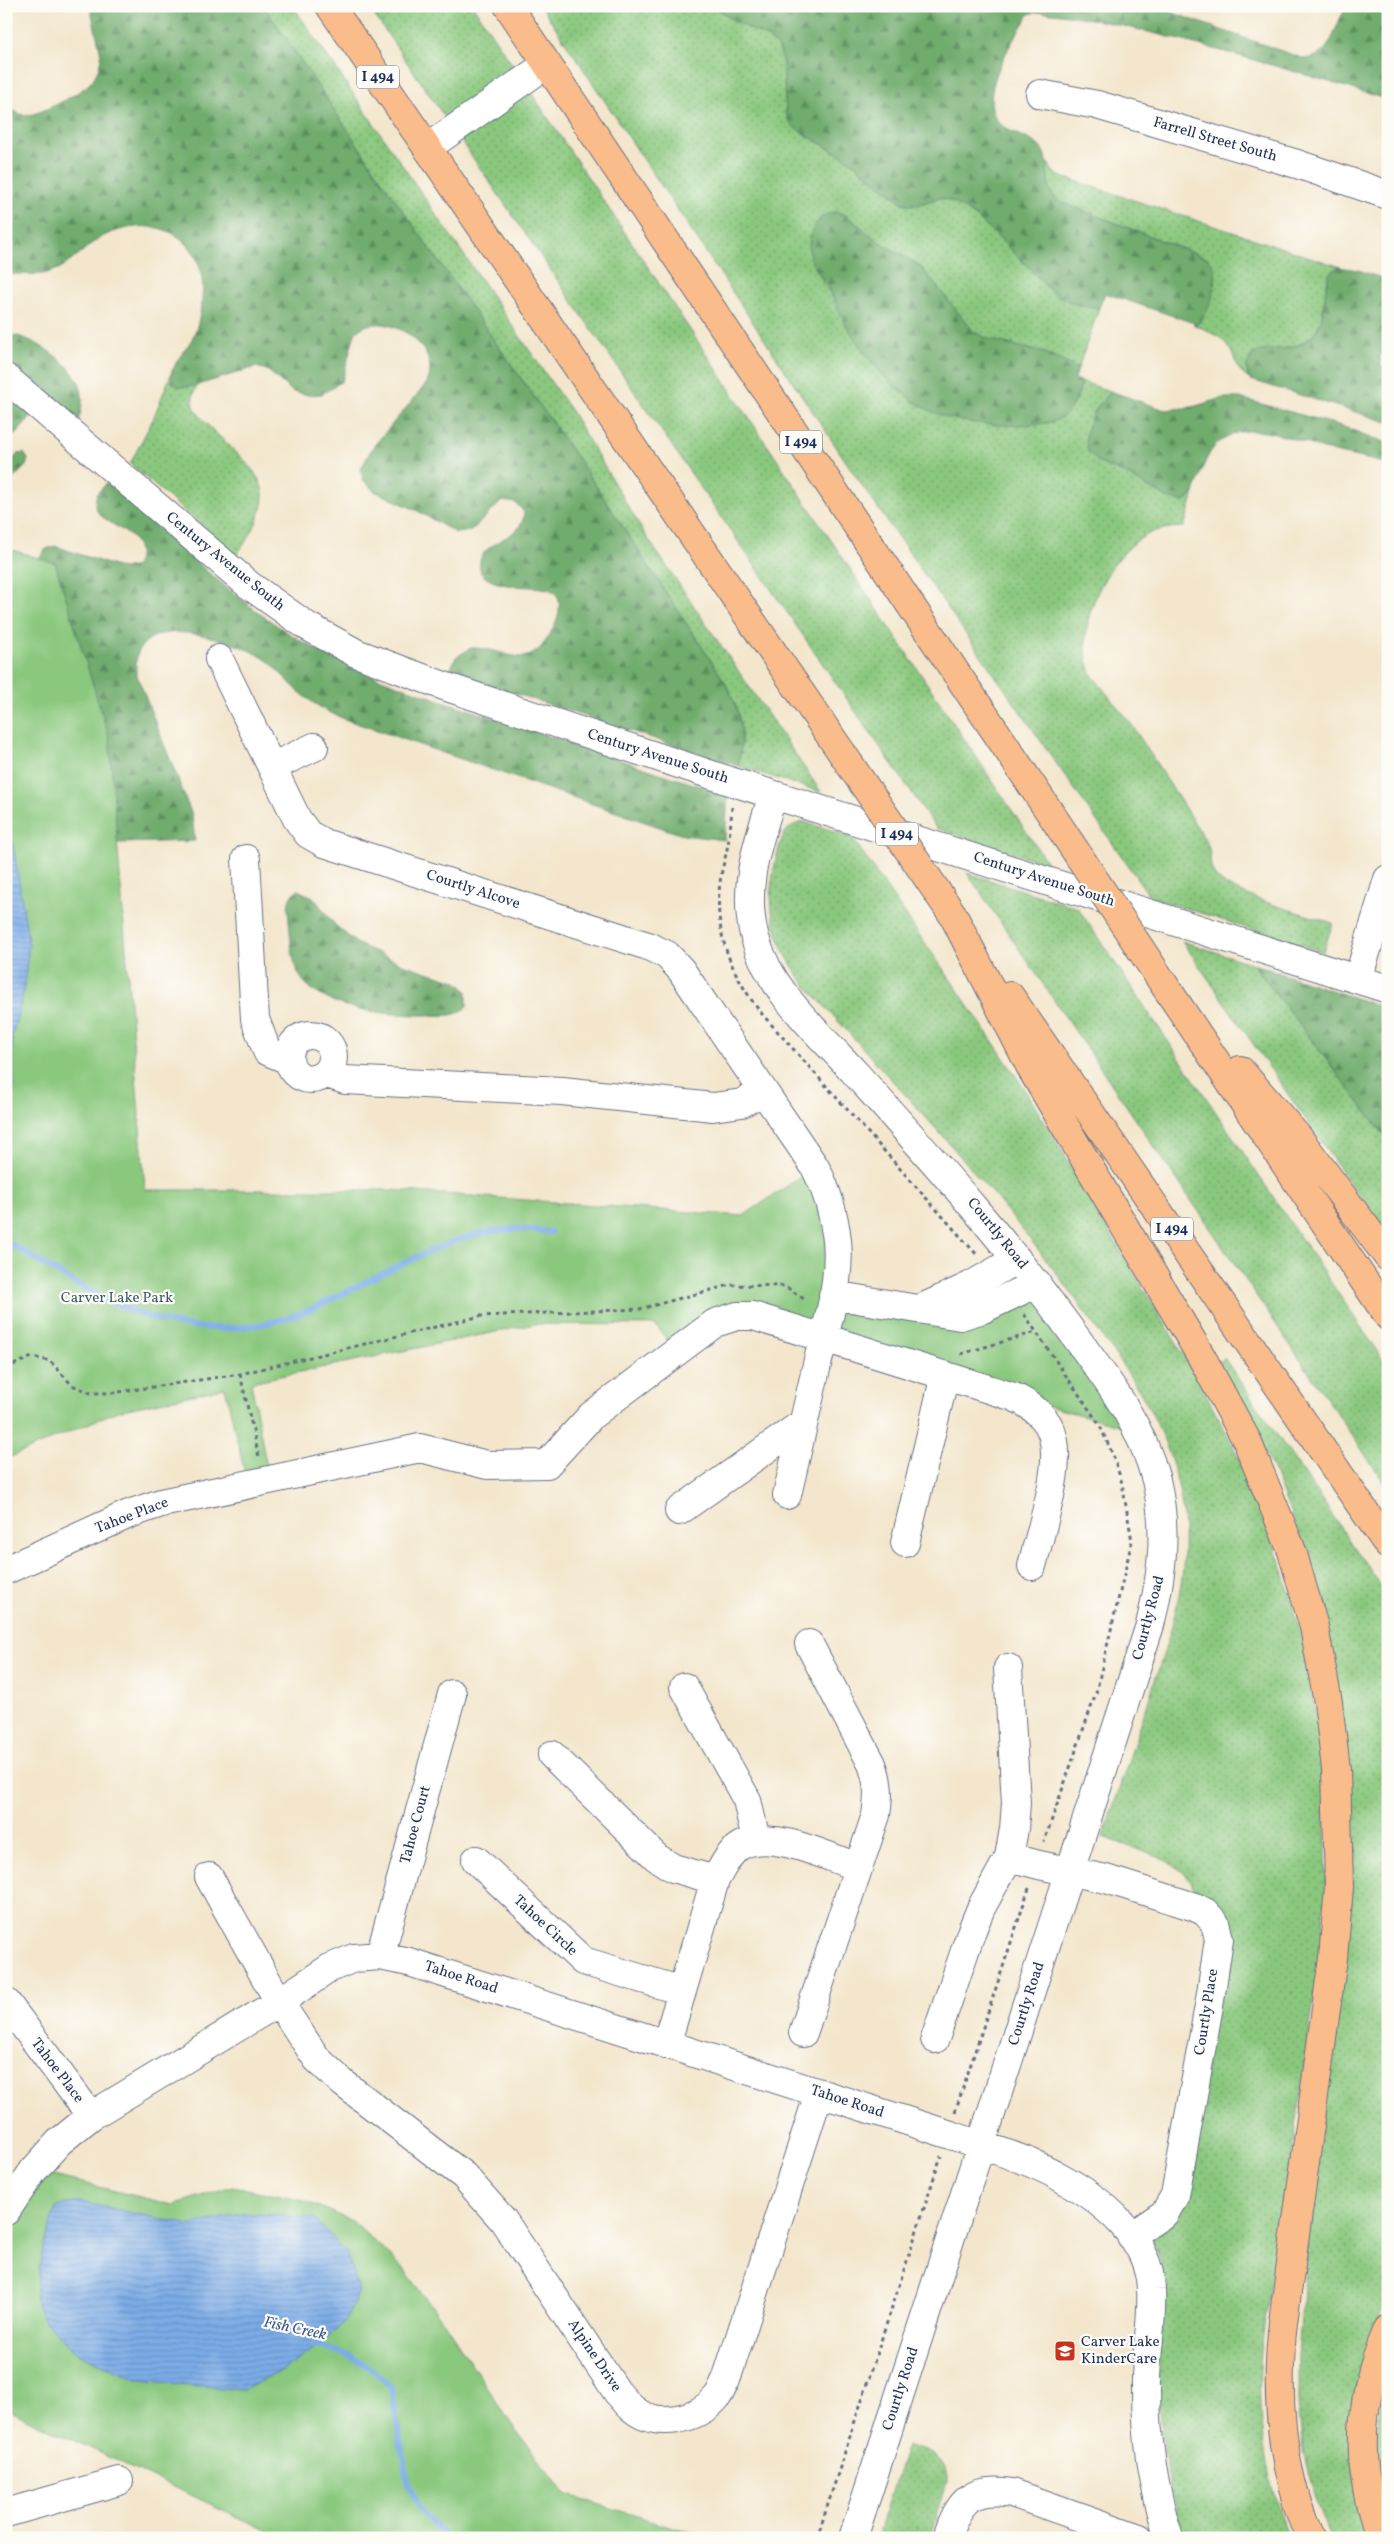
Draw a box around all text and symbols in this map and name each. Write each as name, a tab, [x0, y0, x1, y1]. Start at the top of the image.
road number: I 494	[357, 66, 399, 88]
street label: Farrell Street South	[1151, 112, 1279, 168]
road number: I 494	[780, 431, 822, 454]
street label: Century Avenue South	[161, 507, 289, 617]
street label: Century Avenue South	[585, 724, 731, 790]
road number: I 494	[876, 822, 918, 846]
street label: Century Avenue South	[971, 847, 1117, 913]
street label: Courtly Alcove	[423, 865, 523, 915]
street label: Courtly Road	[962, 1194, 1032, 1274]
road number: I 494	[1151, 1218, 1193, 1240]
park label: Carver Lake Park	[61, 1288, 173, 1309]
street label: Tahoe Place	[92, 1492, 172, 1540]
street label: Courtly Road	[1128, 1573, 1170, 1663]
street label: Tahoe Court	[395, 1784, 437, 1866]
street label: Tahoe Circle	[508, 1891, 582, 1961]
street label: Tahoe Road	[421, 1956, 501, 2000]
street label: Courtly Road	[1004, 1959, 1050, 2049]
street label: Courtly Place	[1190, 1967, 1224, 2057]
street label: Tahoe Place	[25, 2034, 89, 2108]
street label: Tahoe Road	[807, 2080, 887, 2124]
water label: Fish Creek	[262, 2312, 329, 2347]
street label: Alpine Drive	[562, 2315, 626, 2397]
place label: Carver Lake KinderCare	[1081, 2332, 1160, 2370]
school or university icon: Carver Lake KinderCare	[1053, 2339, 1077, 2363]
street label: Courtly Road	[878, 2344, 924, 2434]

